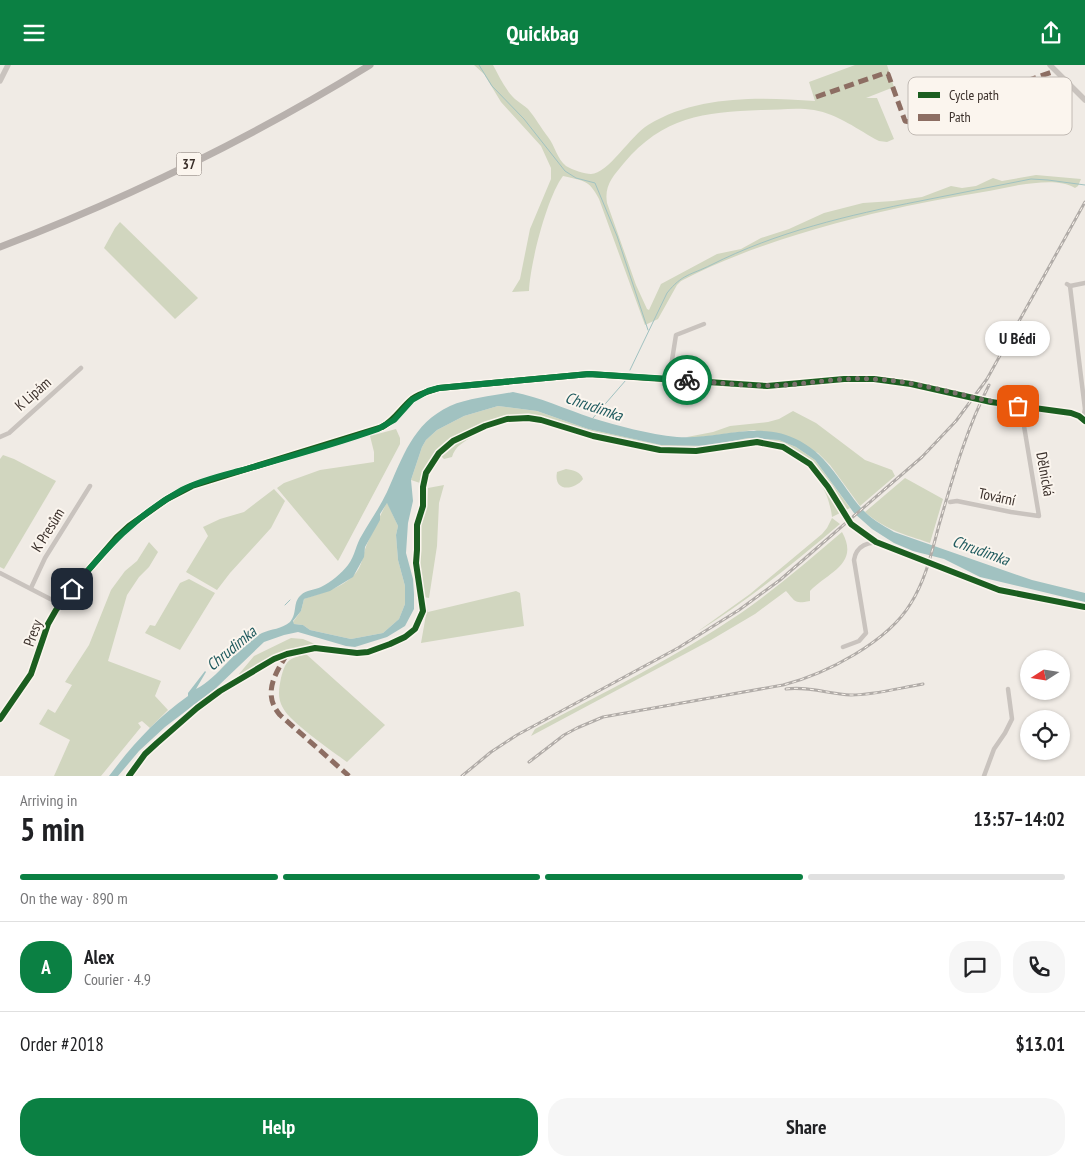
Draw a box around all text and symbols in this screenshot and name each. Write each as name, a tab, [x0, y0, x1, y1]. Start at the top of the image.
icon: menu	[20, 19, 48, 47]
text: Quickbag	[506, 19, 579, 47]
icon: share	[1037, 19, 1065, 47]
legend	[908, 77, 1072, 135]
text: Cycle path	[949, 86, 999, 104]
text: Path	[949, 108, 971, 126]
road number: 37	[176, 153, 202, 175]
callout: U Bédi	[986, 321, 1050, 356]
text: U Bédi	[999, 328, 1036, 348]
courier	[662, 355, 712, 405]
icon: bike	[673, 366, 701, 394]
street label: K Lipám	[11, 373, 55, 415]
pin	[997, 385, 1039, 427]
water label: Chrudimka	[563, 387, 627, 426]
icon: bag	[1004, 392, 1032, 420]
street label: Dělnická	[1032, 450, 1059, 498]
street label: Tovární	[977, 483, 1018, 510]
street label: K Presům	[27, 504, 68, 555]
water label: Chrudimka	[950, 530, 1014, 570]
pin	[51, 568, 93, 610]
icon: home	[58, 575, 86, 603]
street label: Presy	[19, 616, 46, 649]
water label: Chrudimka	[202, 620, 261, 675]
north arrow	[1020, 650, 1070, 700]
map controls	[1020, 650, 1070, 760]
button: locate	[1020, 710, 1070, 760]
text: Arriving in	[20, 790, 77, 810]
text: 13:57–14:02	[973, 807, 1065, 831]
text: 5 min	[20, 808, 85, 850]
text: On the way · 890 m	[20, 888, 128, 908]
button: chat	[949, 941, 1001, 993]
button: phone	[1013, 941, 1065, 993]
text: Alex	[84, 945, 114, 969]
text: A	[41, 955, 51, 979]
text: Courier · 4.9	[84, 969, 151, 989]
text: Order #2018	[20, 1032, 104, 1056]
text: $13.01	[1016, 1032, 1065, 1056]
button: Help	[20, 1098, 538, 1156]
button: Share	[548, 1098, 1065, 1156]

